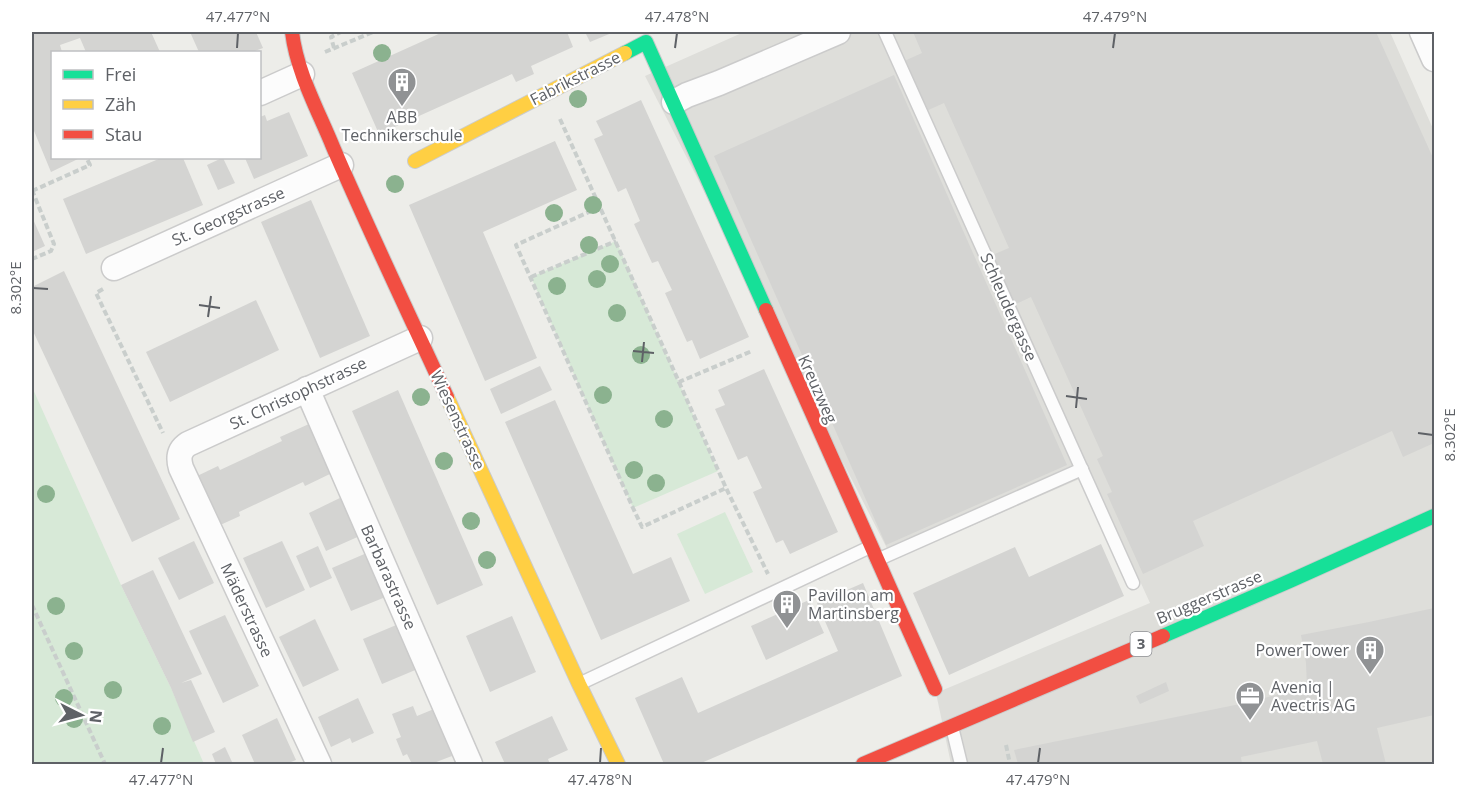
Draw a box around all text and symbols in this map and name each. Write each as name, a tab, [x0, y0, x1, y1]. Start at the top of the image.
text: 47.477°N	[206, 6, 270, 26]
text: 47.478°N	[645, 6, 709, 26]
text: 47.479°N	[1083, 6, 1147, 26]
street label: Fabrikstrasse	[526, 46, 624, 110]
legend	[51, 51, 261, 159]
text: Frei	[105, 62, 136, 86]
building icon: ABB Technikerschule	[386, 66, 418, 108]
text: Zäh	[105, 92, 136, 116]
place label: ABB Technikerschule	[342, 106, 463, 146]
text: Stau	[105, 122, 142, 146]
street label: St. Georgstrasse	[168, 181, 288, 251]
street label: Schleudergasse	[975, 249, 1043, 365]
text: 8.302°E	[5, 261, 25, 315]
street label: Kreuzweg	[793, 351, 843, 427]
street label: St. Christophstrasse	[226, 352, 370, 434]
street label: Wiesenstrasse	[425, 367, 491, 473]
text: 8.302°E	[1439, 408, 1459, 462]
street label: Barbarastrasse	[356, 521, 422, 633]
street label: Mäderstrasse	[216, 559, 278, 661]
street label: Bruggerstrasse	[1153, 565, 1265, 629]
place label: Pavillon am Martinsberg	[808, 584, 899, 624]
building icon: Pavillon am Martinsberg	[771, 588, 803, 630]
road number: 3	[1130, 632, 1152, 656]
building icon: PowerTower	[1354, 634, 1386, 676]
place label: PowerTower	[1255, 639, 1349, 661]
place label: Aveniq | Avectris AG	[1271, 676, 1356, 716]
office icon: Aveniq | Avectris AG	[1234, 680, 1266, 722]
north arrow	[51, 685, 111, 745]
text: N	[84, 709, 108, 724]
text: 47.477°N	[129, 769, 193, 789]
text: 47.478°N	[568, 769, 632, 789]
text: 47.479°N	[1006, 769, 1070, 789]

